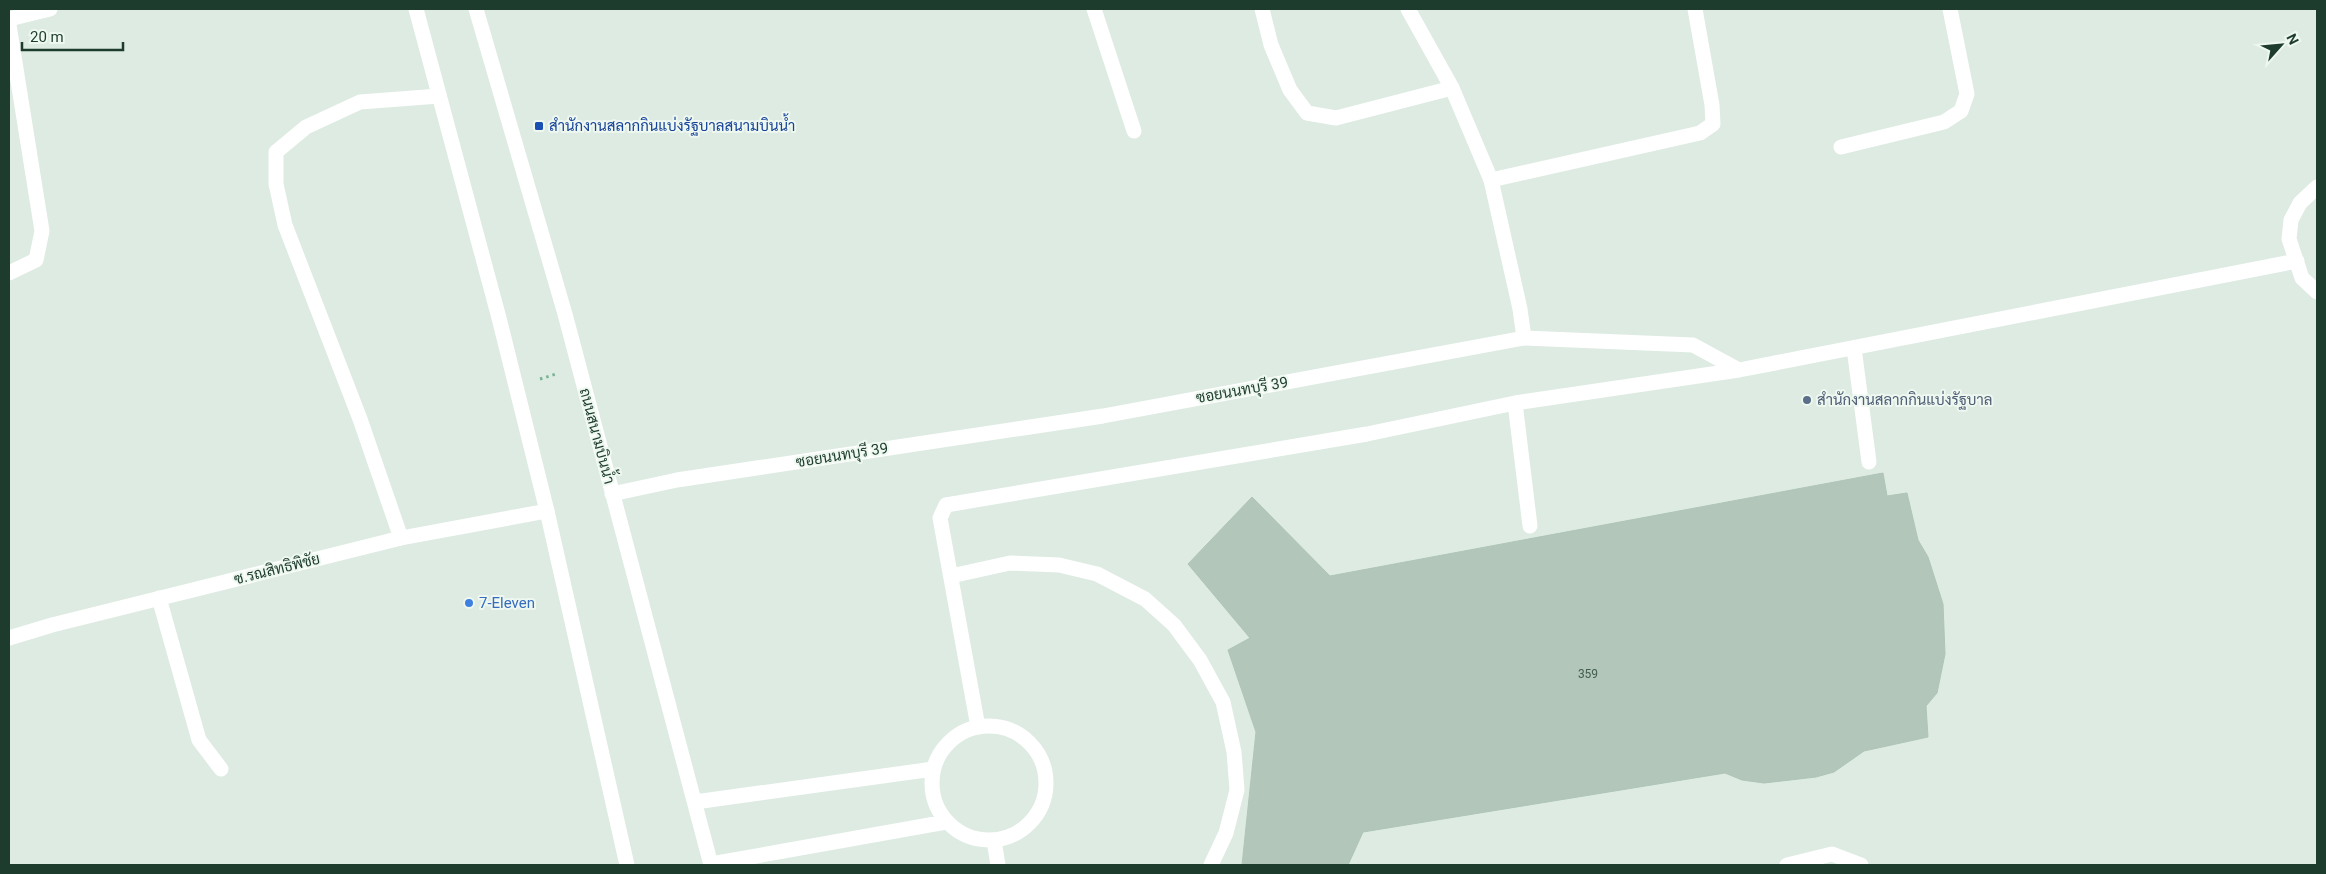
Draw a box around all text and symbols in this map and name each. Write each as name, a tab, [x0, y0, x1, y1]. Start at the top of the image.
scale bar	[22, 20, 124, 52]
north arrow	[2256, 20, 2306, 70]
text: 20 m	[30, 28, 64, 46]
text: N	[2283, 31, 2302, 47]
place label: สำนักงานสลากกินแบ่งรัฐบาลสนามบินน้ำ	[549, 113, 795, 136]
marker: สำนักงานสลากกินแบ่งรัฐบาลสนามบินน้ำ	[533, 120, 545, 132]
street label: ซอยนนทบุรี 39	[1194, 372, 1290, 409]
street label: ถนนสนามบินน้ำ	[576, 385, 622, 486]
place label: สำนักงานสลากกินแบ่งรัฐบาล	[1817, 390, 1993, 410]
marker: สำนักงานสลากกินแบ่งรัฐบาล	[1801, 394, 1813, 406]
street label: ซอยนนทบุรี 39	[794, 438, 890, 473]
street label: ซ.รณสิทธิพิชัย	[232, 550, 322, 588]
place label: 7-Eleven	[479, 594, 535, 612]
marker: 7-Eleven	[463, 597, 475, 609]
house number: 359	[1578, 667, 1598, 681]

